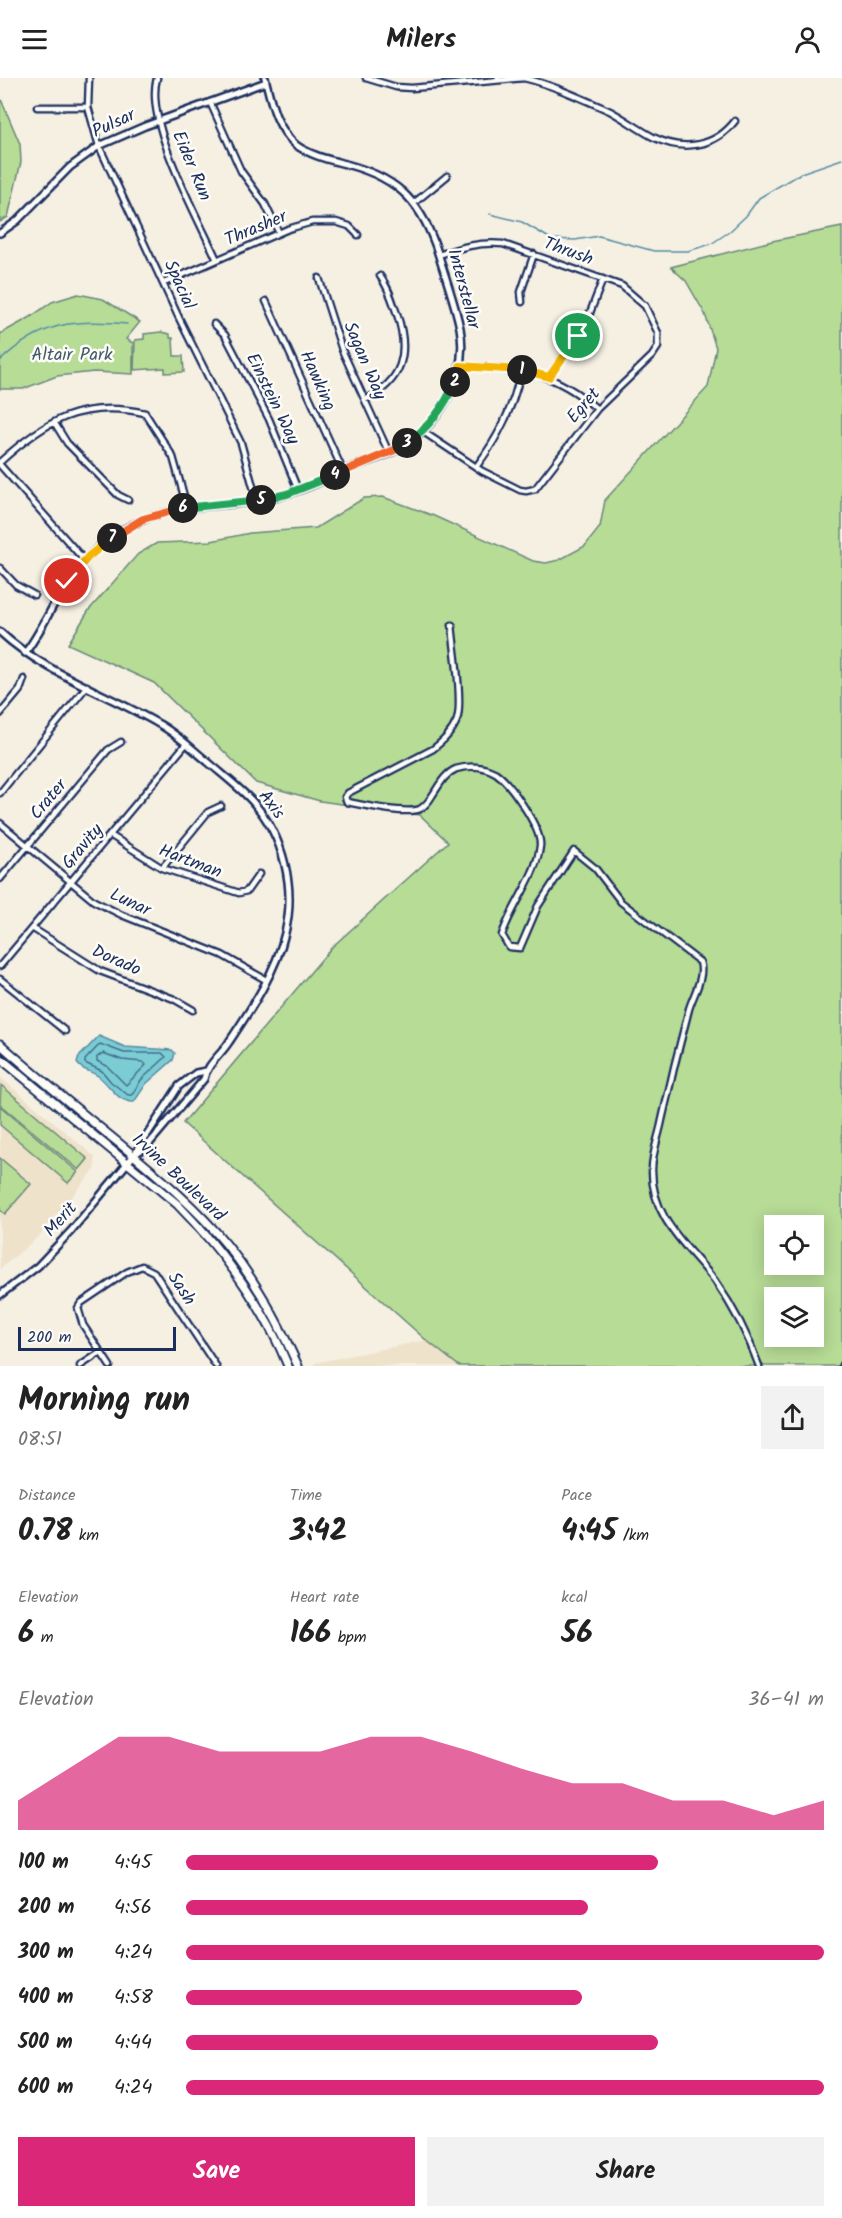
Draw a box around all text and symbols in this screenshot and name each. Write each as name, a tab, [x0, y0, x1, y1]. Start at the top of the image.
text: Milers	[386, 18, 456, 61]
icon: menu	[18, 23, 51, 56]
icon: person	[791, 23, 824, 56]
street label: Pulsar	[88, 101, 141, 147]
street label: Eider Run	[163, 126, 219, 206]
street label: Thrasher	[220, 203, 293, 255]
street label: Thrush	[539, 230, 597, 274]
street label: Interstellar	[438, 246, 488, 333]
street label: Spacial	[155, 255, 203, 315]
pin	[552, 310, 603, 361]
street label: Sagan Way	[334, 317, 394, 405]
icon: arrive	[561, 319, 594, 352]
park label: Altair Park	[32, 341, 113, 370]
street label: Hawking	[291, 346, 343, 416]
street label: Einstein Way	[237, 348, 307, 450]
pin: 1	[507, 355, 537, 385]
text: 1	[520, 357, 524, 382]
pin: 2	[440, 367, 470, 397]
text: 2	[450, 369, 460, 394]
street label: Egret	[560, 381, 609, 431]
pin: 3	[392, 428, 422, 458]
text: 3	[403, 430, 411, 455]
pin: 4	[320, 460, 350, 490]
text: 4	[331, 462, 339, 487]
pin: 5	[246, 485, 276, 515]
text: 5	[257, 487, 265, 512]
pin: 6	[168, 493, 198, 523]
text: 6	[179, 495, 187, 520]
pin: 7	[97, 523, 127, 553]
text: 7	[108, 525, 116, 550]
pin	[41, 555, 92, 606]
icon: check	[50, 564, 83, 597]
street label: Crater	[23, 772, 76, 827]
street label: Axis	[250, 784, 292, 826]
street label: Gravity	[55, 817, 111, 877]
street label: Hartman	[154, 837, 226, 887]
street label: Lunar	[105, 881, 156, 926]
street label: Dorado	[87, 937, 145, 985]
street label: Irvine Boulevard	[124, 1126, 233, 1230]
street label: Merit	[37, 1195, 86, 1244]
map controls	[764, 1215, 824, 1347]
button: locate	[764, 1215, 824, 1275]
street label: Sash	[159, 1266, 203, 1312]
button: layers	[764, 1287, 824, 1347]
scale bar	[18, 1324, 176, 1352]
text: 200 m	[27, 1325, 71, 1350]
text: Morning run	[18, 1375, 190, 1428]
button: share	[761, 1386, 824, 1449]
text: 08:51	[18, 1424, 62, 1456]
text: Distance	[18, 1483, 76, 1508]
text: Time	[290, 1483, 322, 1508]
text: Pace	[561, 1483, 592, 1508]
text: 0.78	[18, 1508, 72, 1556]
text: 3:42	[290, 1508, 347, 1556]
text: 4:45	[561, 1508, 617, 1556]
text: km	[72, 1523, 99, 1548]
text: /km	[617, 1523, 649, 1548]
text: Elevation	[18, 1585, 79, 1610]
text: Heart rate	[290, 1585, 359, 1610]
text: kcal	[561, 1585, 587, 1610]
text: 6	[18, 1610, 34, 1658]
text: 166	[290, 1610, 331, 1658]
text: 56	[561, 1610, 593, 1658]
text: m	[34, 1625, 53, 1650]
text: bpm	[331, 1625, 366, 1650]
text: Elevation	[18, 1684, 94, 1716]
text: 36–41 m	[748, 1684, 824, 1716]
text: 100 m	[18, 1847, 69, 1879]
text: 4:45	[114, 1847, 152, 1879]
text: 200 m	[18, 1892, 74, 1924]
text: 4:56	[114, 1892, 152, 1924]
text: 300 m	[18, 1937, 74, 1969]
text: 4:24	[114, 1937, 153, 1969]
text: 400 m	[18, 1982, 74, 2014]
text: 4:58	[114, 1982, 153, 2014]
text: 500 m	[18, 2027, 73, 2059]
text: 4:44	[114, 2027, 152, 2059]
text: 600 m	[18, 2072, 73, 2104]
text: 4:24	[114, 2072, 153, 2104]
button: Save	[18, 2137, 415, 2206]
button: Share	[427, 2137, 824, 2206]

